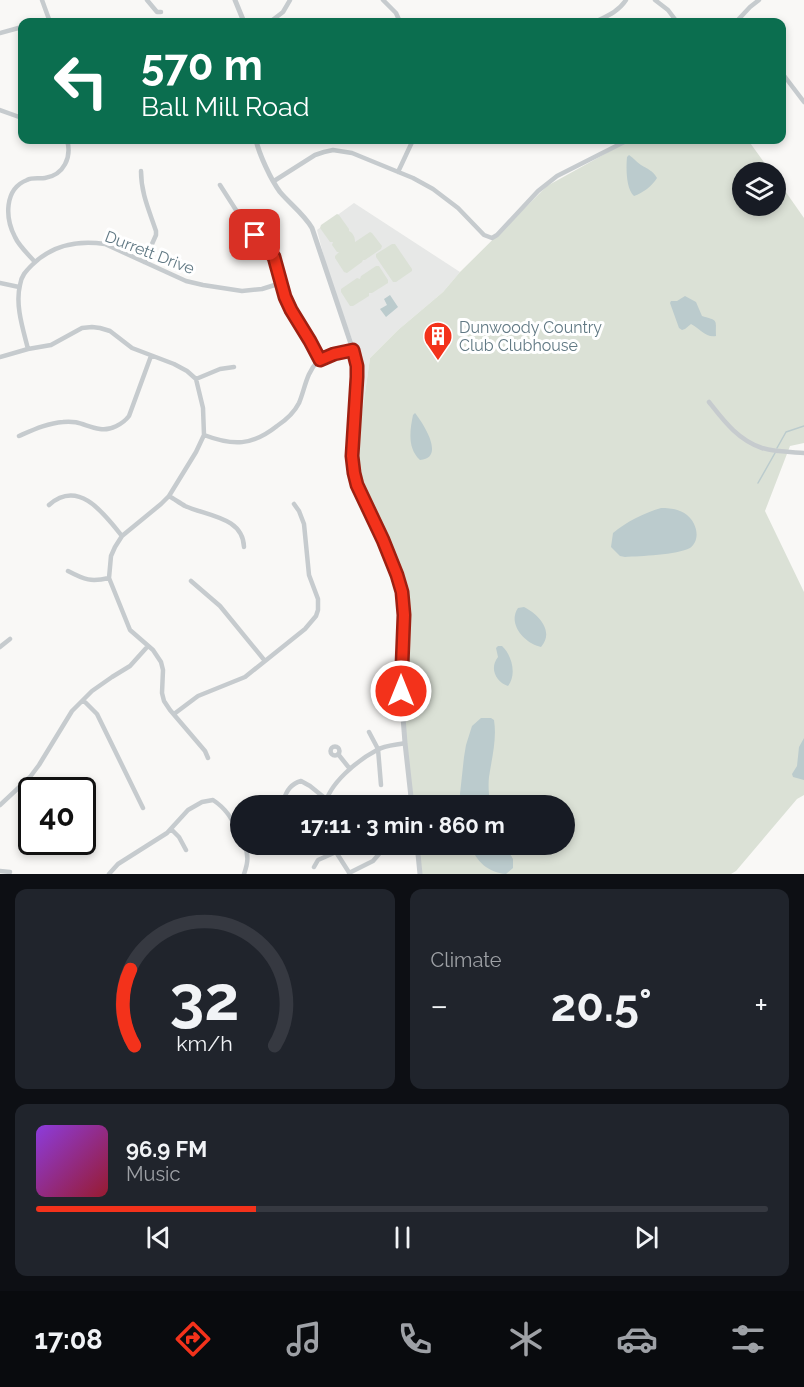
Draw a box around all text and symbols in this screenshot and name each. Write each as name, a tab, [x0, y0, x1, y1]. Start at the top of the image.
text: 570 m	[141, 41, 263, 90]
icon: left	[42, 42, 120, 120]
text: Ball Mill Road	[141, 91, 310, 122]
map controls	[732, 162, 786, 216]
button: layers	[732, 162, 786, 216]
pin	[229, 209, 280, 260]
icon: arrive	[238, 218, 271, 251]
street label: Durrett Drive	[102, 227, 197, 278]
place label: Dunwoody Country Club Clubhouse	[459, 318, 602, 355]
building icon: Dunwoody Country Club Clubhouse	[422, 320, 454, 362]
position arrow	[369, 659, 433, 723]
speed limit sign: 40	[18, 777, 96, 855]
text: 17:11 · 3 min · 860 m	[300, 812, 505, 838]
text: Climate	[431, 948, 502, 972]
text: 32	[170, 961, 240, 1035]
text: 20.5°	[551, 979, 652, 1032]
text: −	[431, 986, 448, 1025]
text: +	[754, 986, 768, 1025]
text: km/h	[176, 1031, 233, 1056]
text: 96.9 FM	[126, 1136, 207, 1162]
text: Music	[126, 1162, 180, 1186]
icon: previous	[142, 1221, 175, 1254]
icon: pause	[386, 1221, 419, 1254]
icon: next	[630, 1221, 663, 1254]
icon: directions	[172, 1318, 214, 1360]
icon: music	[283, 1318, 325, 1360]
icon: phone	[394, 1318, 436, 1360]
icon: climate	[505, 1318, 547, 1360]
icon: car	[616, 1318, 658, 1360]
icon: filters	[727, 1318, 769, 1360]
text: 17:08	[35, 1324, 103, 1355]

